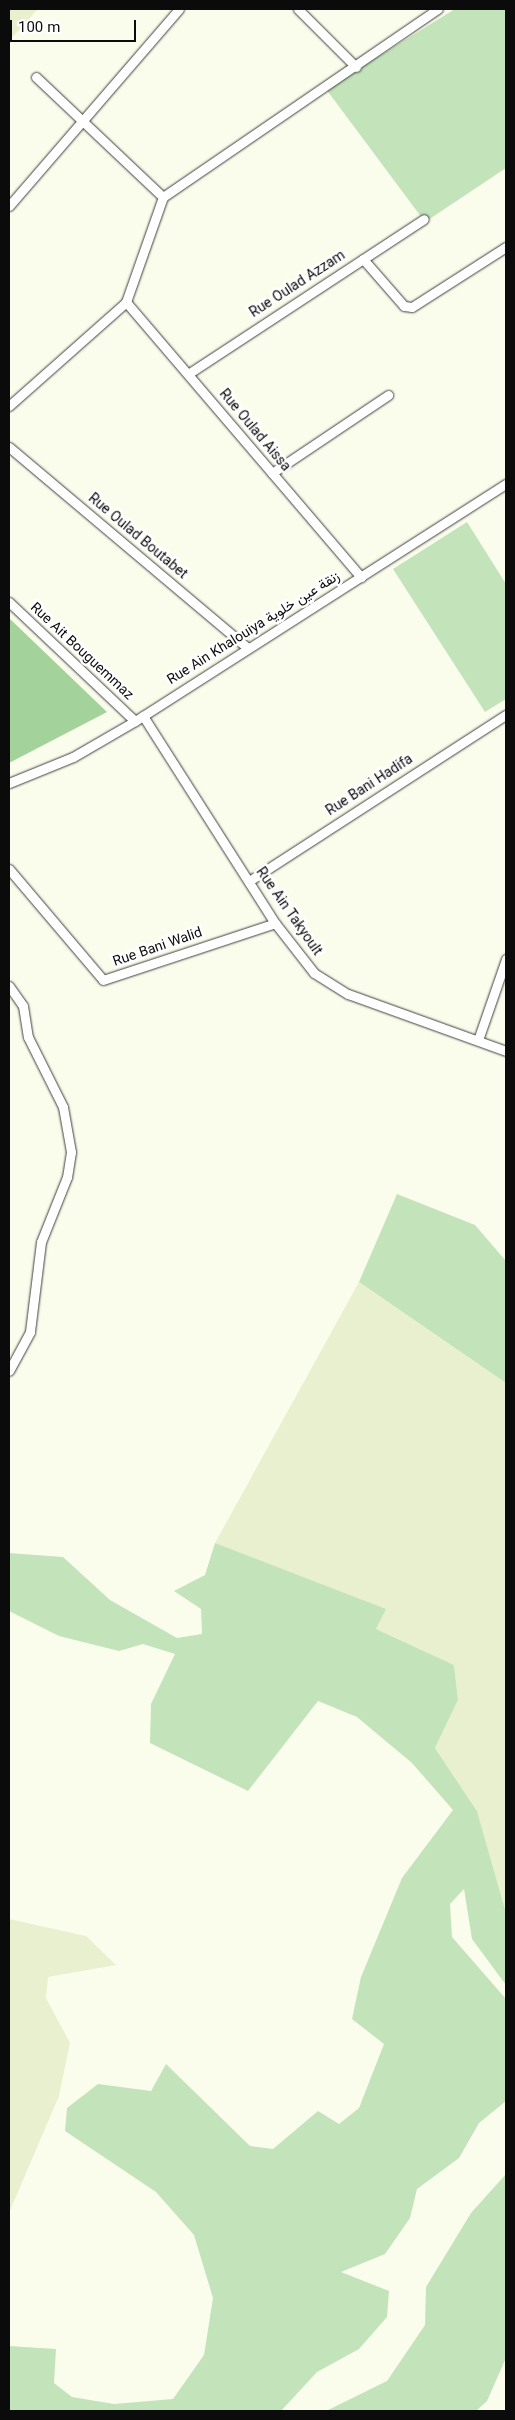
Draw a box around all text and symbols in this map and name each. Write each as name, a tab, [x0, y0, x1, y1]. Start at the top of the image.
scale bar	[12, 10, 139, 42]
text: 100 m	[18, 17, 60, 40]
street label: Rue Oulad Azzam	[247, 248, 349, 322]
street label: Rue Oulad Aissa	[215, 386, 293, 476]
street label: Rue Oulad Boutabet	[84, 491, 190, 583]
street label: Rue Ain Khalouiya زنقة عين خلوية	[165, 569, 343, 689]
street label: Rue Ait Bouguemmaz	[26, 600, 136, 704]
street label: Rue Bani Hadifa	[323, 752, 417, 820]
street label: Rue Ain Takyoult	[251, 865, 325, 959]
street label: Rue Bani Walid	[111, 925, 205, 971]

